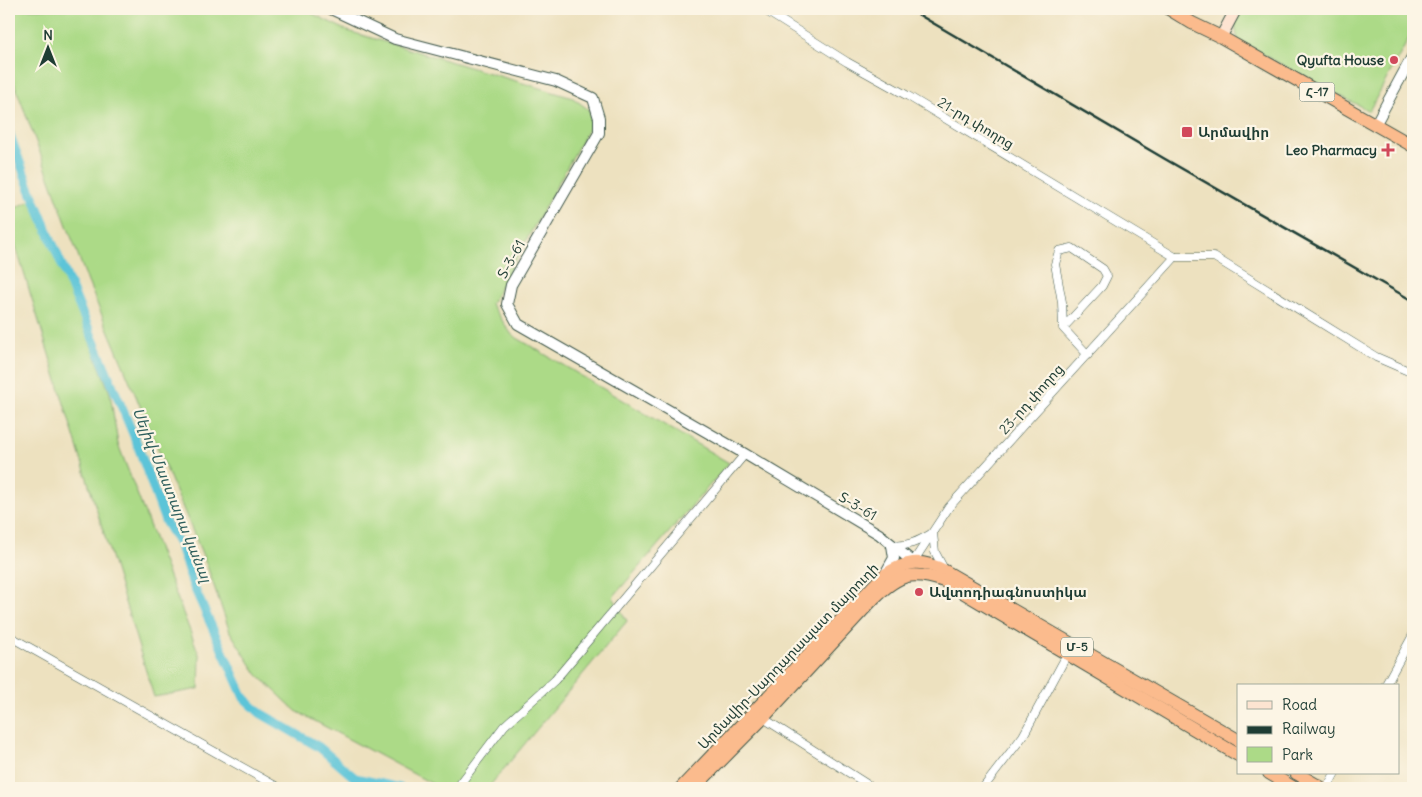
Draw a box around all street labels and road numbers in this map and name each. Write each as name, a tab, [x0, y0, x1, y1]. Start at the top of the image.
road number: Հ-17	[1300, 82, 1334, 101]
street label: 21-րդ փողոց	[934, 93, 1018, 153]
street label: Տ-3-61	[493, 237, 529, 281]
street label: 23-րդ փողոց	[995, 360, 1067, 438]
street label: Տ-3-61	[836, 488, 880, 524]
street label: Արմավիր-Սարդարապատ մայրուղի	[694, 559, 882, 753]
road number: Մ-5	[1061, 638, 1093, 656]

